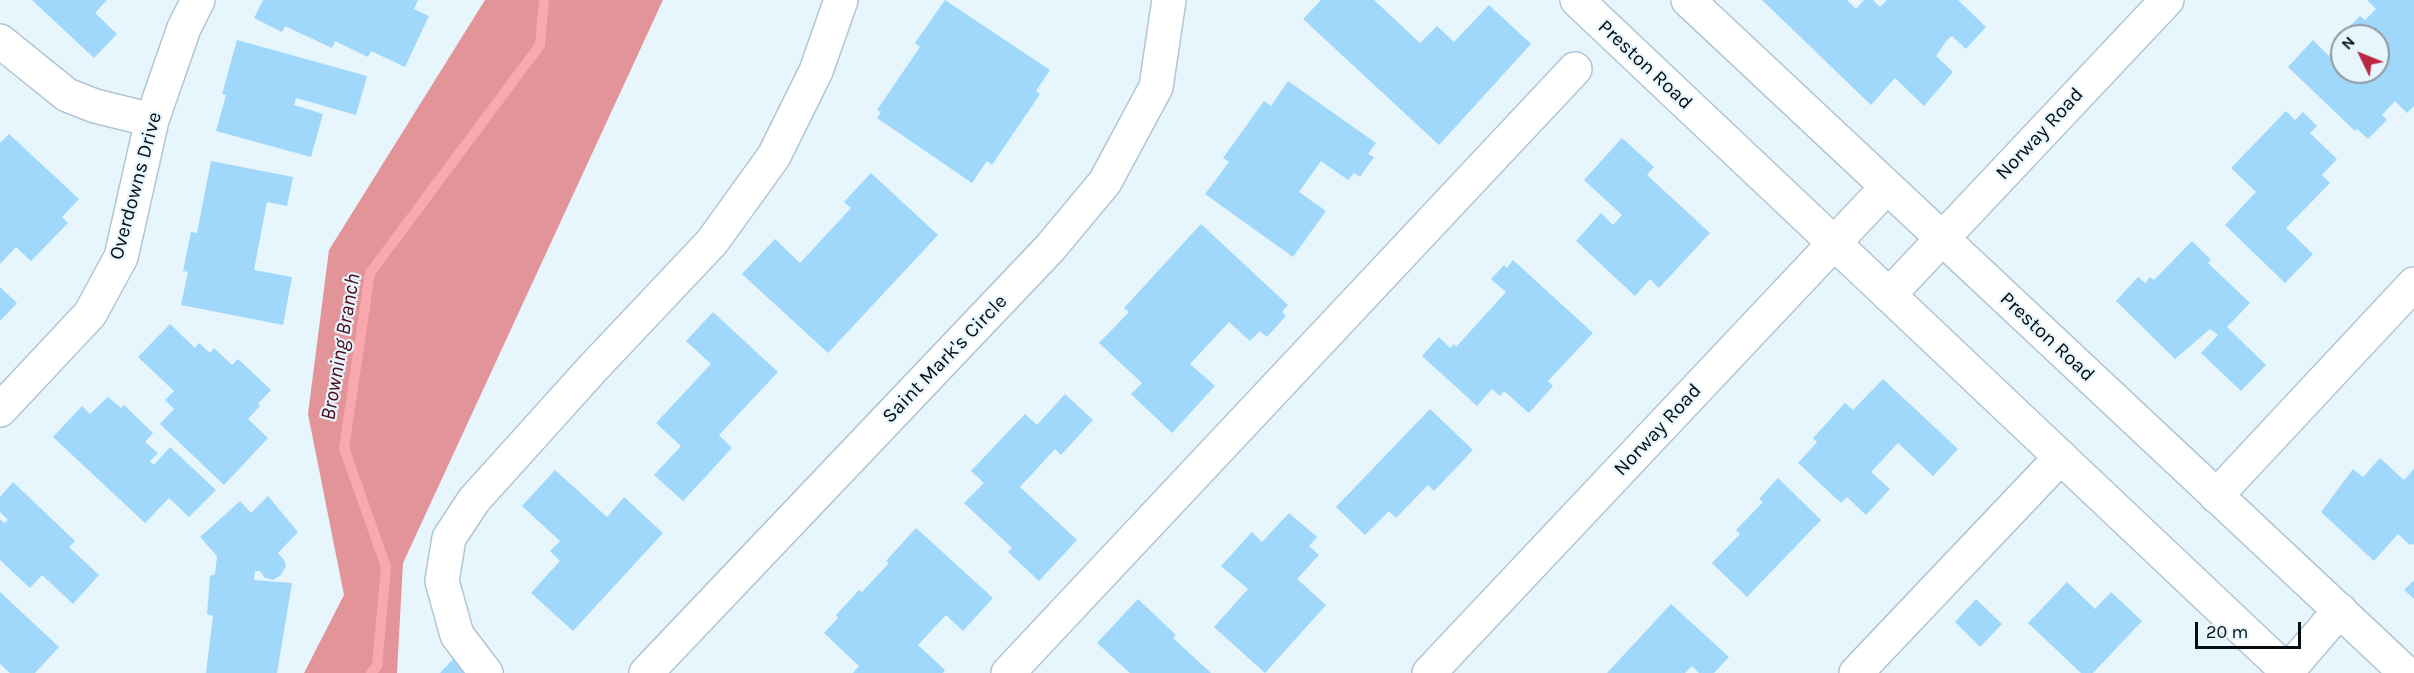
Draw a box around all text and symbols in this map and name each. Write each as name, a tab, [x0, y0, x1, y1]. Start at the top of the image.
street label: Preston Road	[1593, 15, 1697, 115]
north arrow	[2330, 24, 2390, 84]
text: N	[2337, 32, 2359, 53]
street label: Norway Road	[1991, 83, 2089, 185]
street label: Overdowns Drive	[105, 110, 167, 262]
water label: Browning Branch	[316, 272, 366, 422]
street label: Preston Road	[1995, 287, 2099, 387]
street label: Saint Mark's Circle	[878, 290, 1012, 428]
street label: Norway Road	[1609, 379, 1707, 481]
scale bar	[2198, 610, 2304, 648]
text: 20 m	[2206, 621, 2248, 643]

